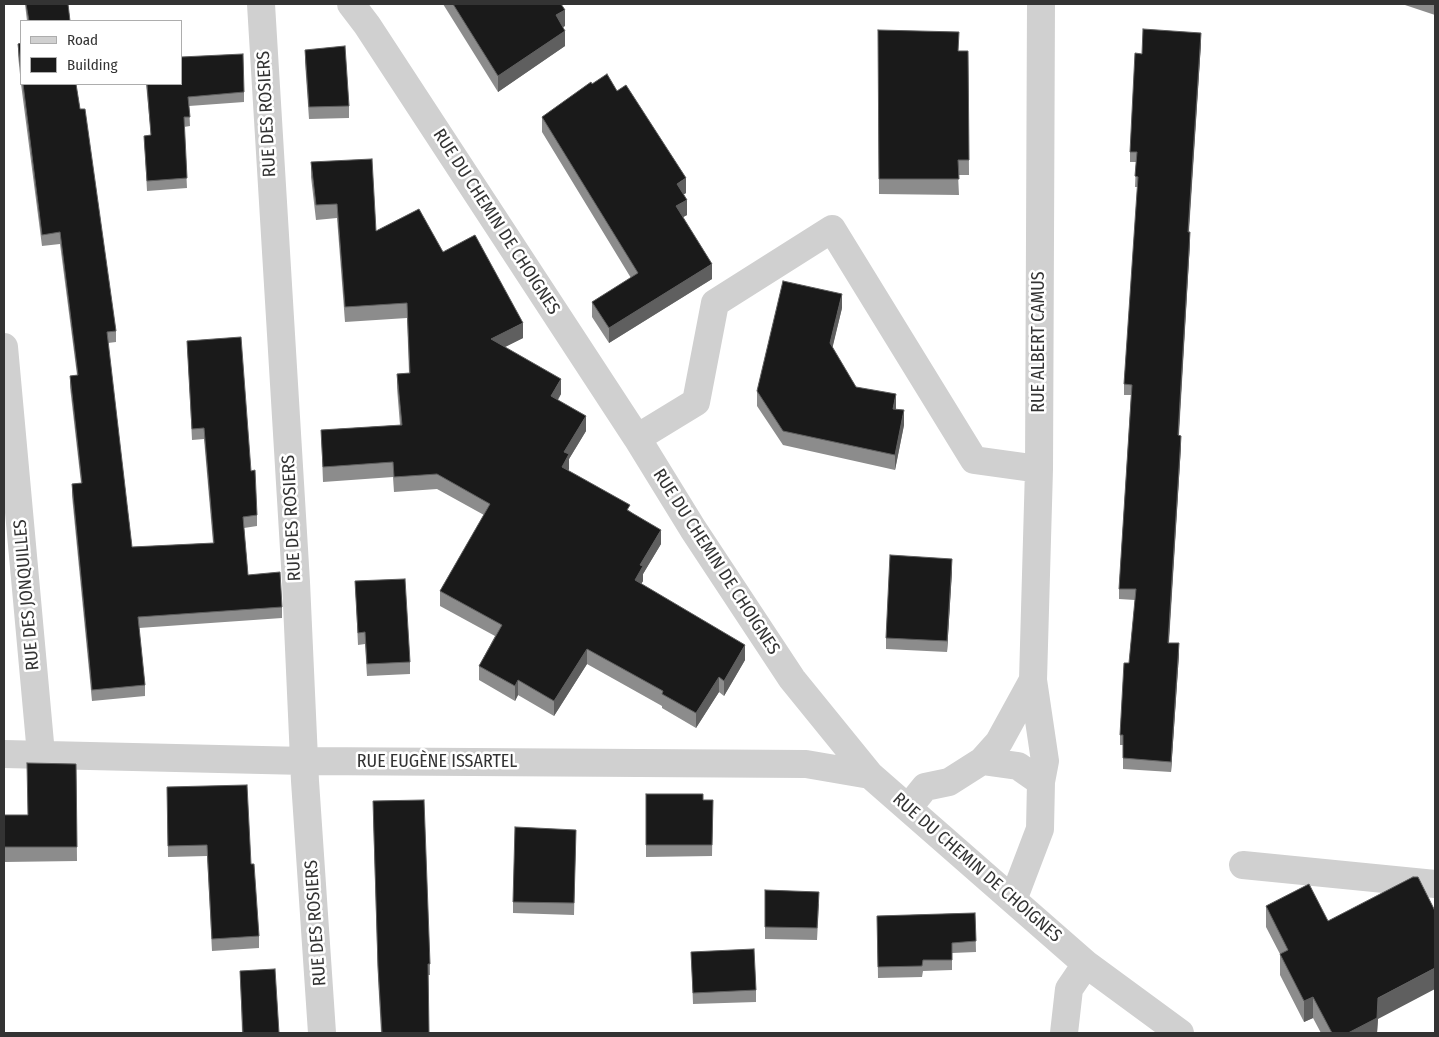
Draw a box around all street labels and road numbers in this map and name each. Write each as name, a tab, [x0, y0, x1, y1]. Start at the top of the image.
street label: RUE DES ROSIERS	[253, 50, 281, 178]
street label: RUE DU CHEMIN DE CHOIGNES	[428, 125, 564, 319]
street label: RUE ALBERT CAMUS	[1028, 271, 1050, 413]
street label: RUE DES ROSIERS	[278, 454, 306, 582]
street label: RUE DU CHEMIN DE CHOIGNES	[648, 465, 784, 659]
street label: RUE DES JONQUILLES	[10, 518, 44, 672]
street label: RUE EUGÈNE ISSARTEL	[357, 751, 517, 773]
street label: RUE DU CHEMIN DE CHOIGNES	[888, 789, 1066, 947]
street label: RUE DES ROSIERS	[301, 859, 331, 987]

